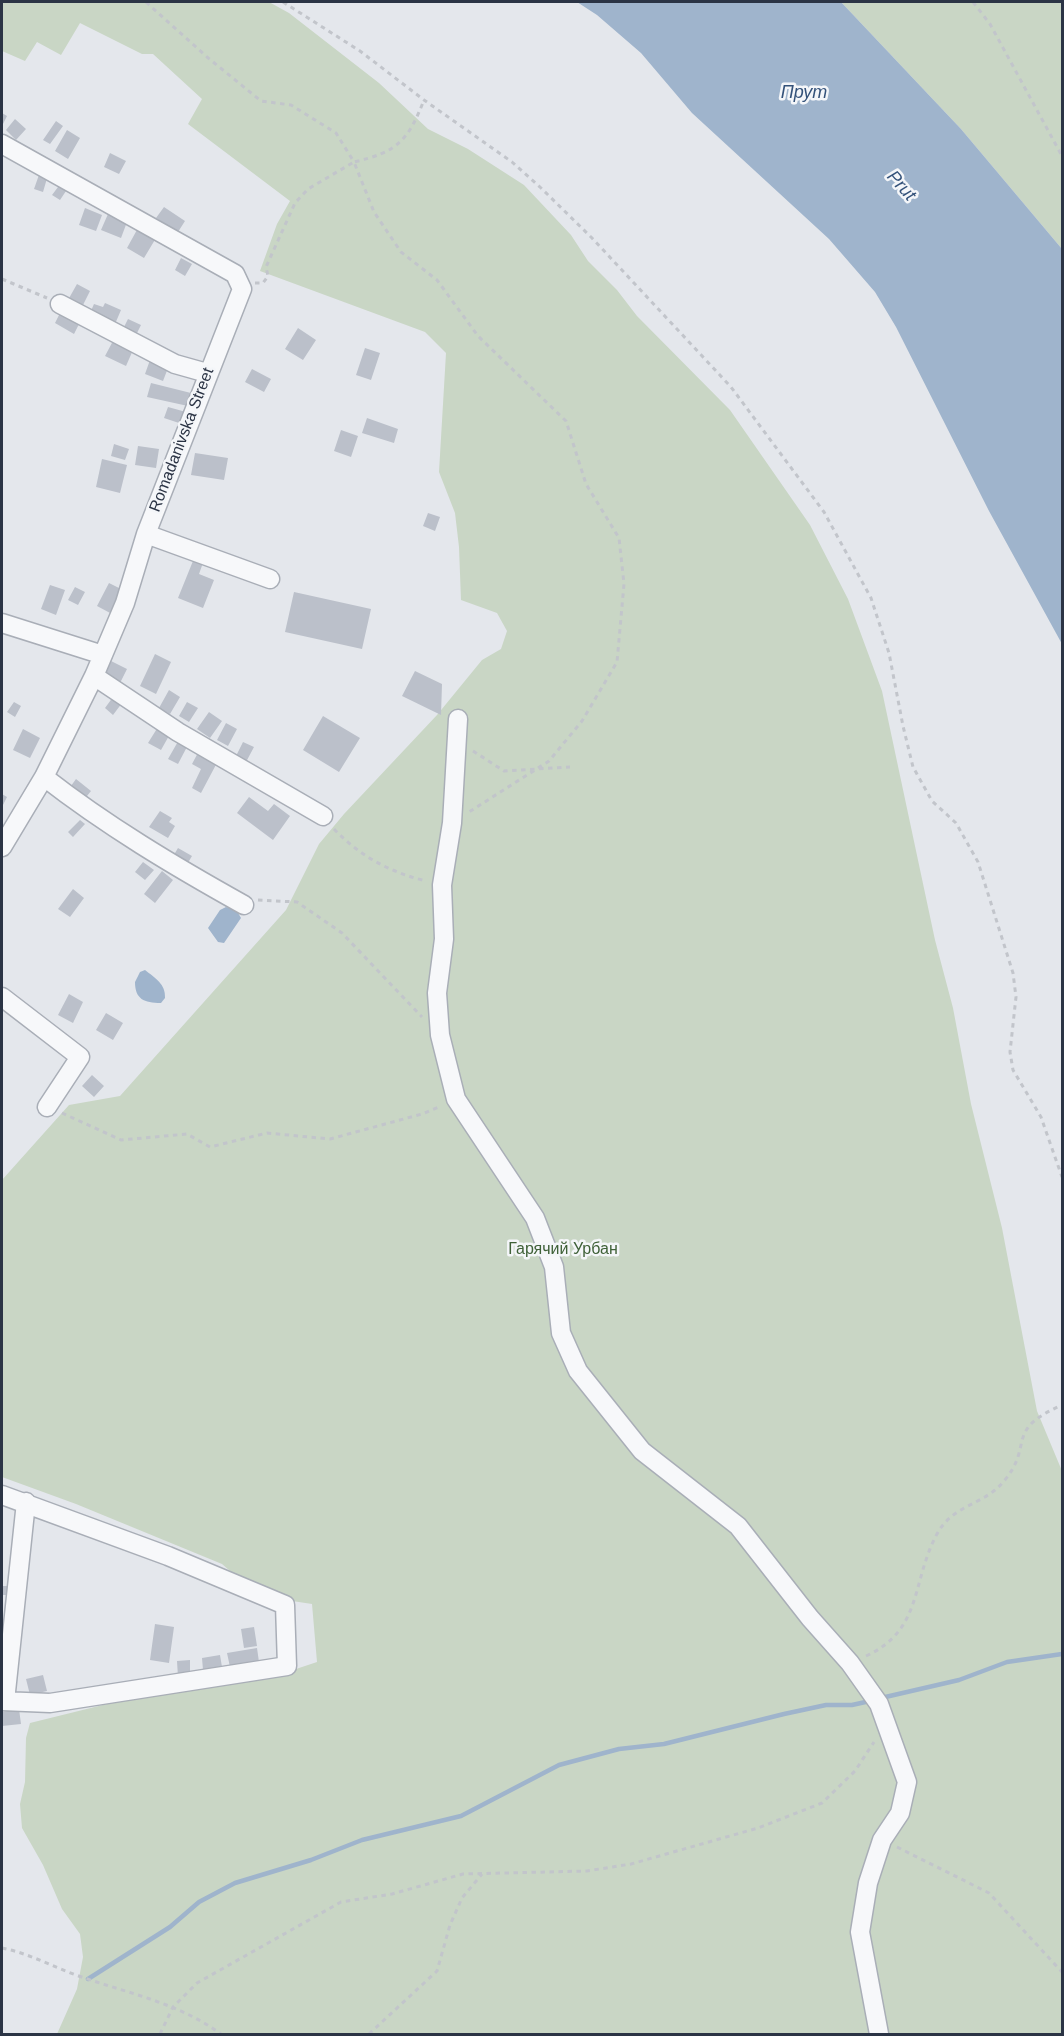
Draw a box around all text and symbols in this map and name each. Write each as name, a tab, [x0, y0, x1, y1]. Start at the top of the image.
water label: Прут	[781, 82, 827, 104]
water label: Prut	[882, 167, 920, 205]
street label: Romadanivska Street	[146, 365, 218, 515]
park label: Гарячий Урбан	[508, 1240, 618, 1260]

